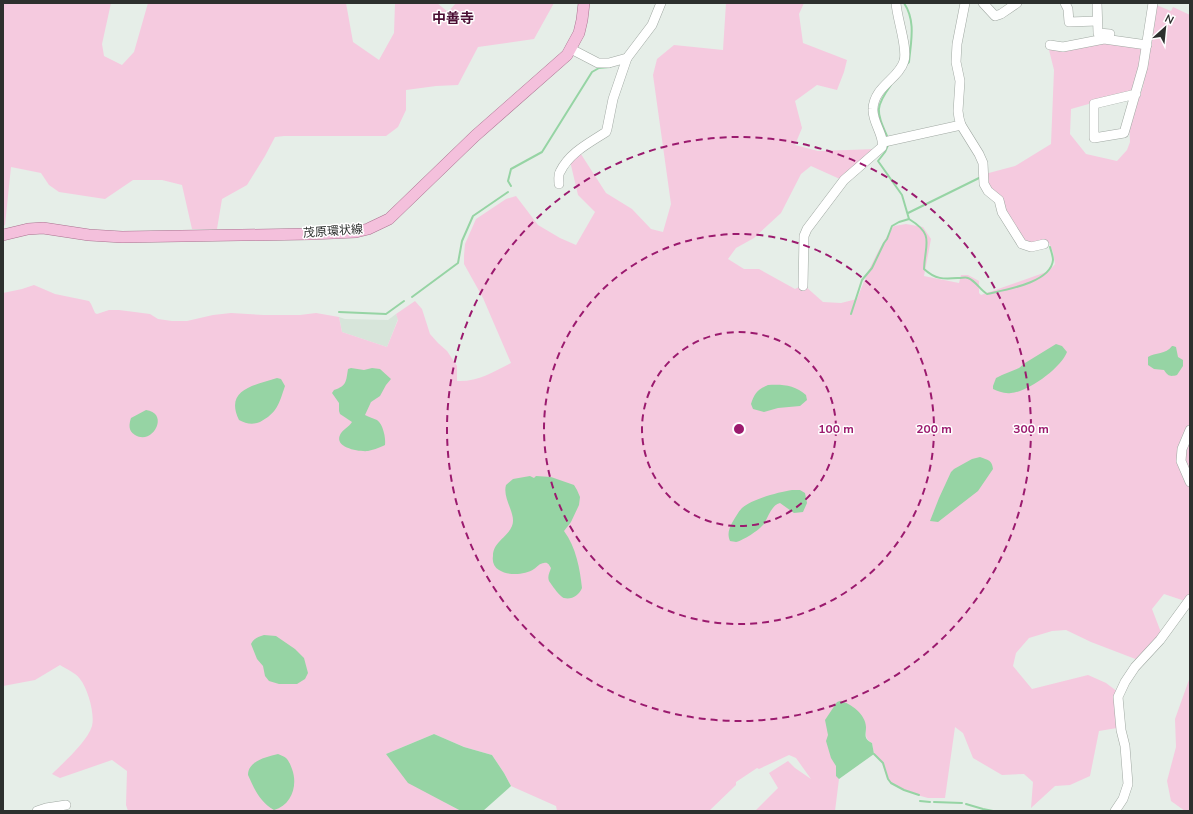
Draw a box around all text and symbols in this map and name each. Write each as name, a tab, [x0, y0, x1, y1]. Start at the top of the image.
north arrow	[1145, 8, 1185, 48]
district label: 中善寺	[432, 9, 474, 28]
text: N	[1162, 11, 1176, 28]
street label: 茂原環状線	[303, 221, 363, 241]
text: 100 m	[818, 421, 854, 437]
text: 200 m	[916, 421, 952, 437]
text: 300 m	[1013, 421, 1049, 437]
centre of rings	[732, 422, 746, 436]

